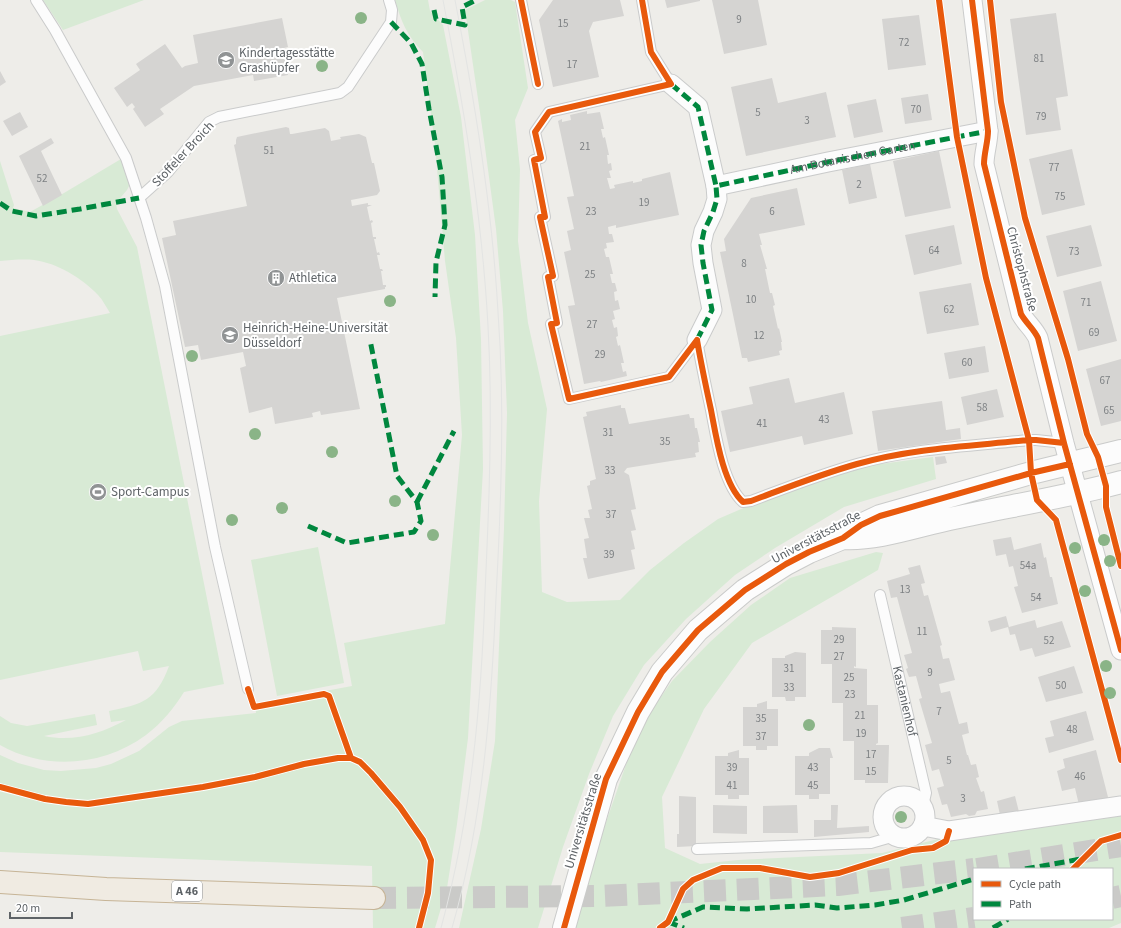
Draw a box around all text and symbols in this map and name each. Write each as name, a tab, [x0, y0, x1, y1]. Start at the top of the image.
house number: 9	[736, 12, 742, 27]
house number: 15	[558, 16, 568, 31]
house number: 72	[899, 35, 909, 50]
place label: Kindertagesstätte Grashüpfer	[239, 44, 334, 77]
school or university icon: Kindertagesstätte Grashüpfer	[216, 50, 236, 70]
house number: 81	[1034, 51, 1044, 66]
house number: 17	[567, 57, 577, 72]
house number: 70	[911, 102, 921, 117]
house number: 5	[755, 105, 761, 120]
house number: 79	[1036, 109, 1046, 124]
house number: 3	[804, 113, 810, 128]
street label: Stoffeler Broich	[148, 117, 218, 191]
street label: Am Botanischen Garten	[788, 136, 917, 179]
house number: 21	[580, 139, 590, 154]
house number: 51	[264, 143, 274, 158]
house number: 77	[1049, 160, 1059, 175]
house number: 52	[37, 171, 47, 186]
house number: 2	[856, 177, 862, 192]
house number: 75	[1055, 189, 1065, 204]
house number: 19	[639, 195, 649, 210]
house number: 23	[586, 204, 596, 219]
house number: 6	[769, 204, 775, 219]
street label: Christophstraße	[1002, 225, 1042, 313]
house number: 64	[929, 243, 940, 258]
house number: 73	[1069, 244, 1079, 259]
house number: 8	[741, 256, 747, 271]
house number: 25	[585, 267, 595, 282]
building icon: Athletica	[266, 268, 286, 288]
place label: Athletica	[289, 269, 337, 287]
house number: 10	[746, 292, 756, 307]
house number: 71	[1081, 295, 1091, 310]
house number: 62	[944, 302, 954, 317]
house number: 27	[587, 317, 597, 332]
place label: Heinrich-Heine-Universität Düsseldorf	[243, 319, 389, 352]
school or university icon: Heinrich-Heine-Universität Düsseldorf	[220, 325, 240, 345]
house number: 69	[1089, 325, 1099, 340]
house number: 12	[754, 328, 764, 343]
house number: 29	[595, 347, 605, 362]
house number: 60	[962, 355, 972, 370]
house number: 67	[1100, 373, 1110, 388]
house number: 58	[977, 400, 988, 415]
house number: 65	[1104, 403, 1114, 418]
house number: 43	[819, 412, 829, 427]
house number: 41	[757, 416, 767, 431]
house number: 31	[603, 425, 613, 440]
house number: 35	[660, 434, 670, 449]
house number: 33	[605, 463, 615, 478]
sports icon: Sport-Campus	[88, 482, 108, 502]
place label: Sport-Campus	[111, 483, 190, 501]
street label: Universitätsstraße	[768, 506, 864, 568]
house number: 37	[606, 507, 616, 522]
house number: 39	[604, 547, 614, 562]
house number: 54a	[1020, 558, 1036, 573]
house number: 13	[900, 582, 910, 597]
house number: 54	[1031, 590, 1042, 605]
house number: 11	[917, 624, 927, 639]
house number: 29	[834, 632, 844, 647]
house number: 52	[1044, 633, 1054, 648]
house number: 27	[834, 649, 844, 664]
house number: 31	[784, 661, 794, 676]
street label: Kastanienhof	[888, 664, 922, 739]
house number: 9	[927, 665, 933, 680]
house number: 25	[844, 670, 854, 685]
house number: 50	[1056, 678, 1066, 693]
house number: 33	[784, 680, 794, 695]
house number: 23	[845, 687, 855, 702]
house number: 7	[936, 704, 942, 719]
house number: 21	[855, 708, 865, 723]
house number: 35	[756, 711, 766, 726]
house number: 48	[1067, 722, 1078, 737]
house number: 19	[856, 726, 866, 741]
house number: 37	[756, 729, 766, 744]
house number: 17	[866, 747, 876, 762]
house number: 5	[946, 753, 952, 768]
house number: 39	[727, 760, 737, 775]
house number: 43	[808, 760, 818, 775]
house number: 15	[866, 764, 876, 779]
house number: 46	[1075, 769, 1086, 784]
street label: Universitätsstraße	[560, 771, 606, 871]
house number: 41	[727, 778, 737, 793]
house number: 45	[808, 778, 818, 793]
house number: 3	[960, 791, 966, 806]
legend	[973, 868, 1113, 920]
text: Cycle path	[1009, 876, 1061, 893]
road number: A 46	[172, 881, 202, 901]
scale bar	[10, 894, 72, 920]
text: Path	[1009, 896, 1032, 913]
text: 20 m	[16, 900, 40, 917]

